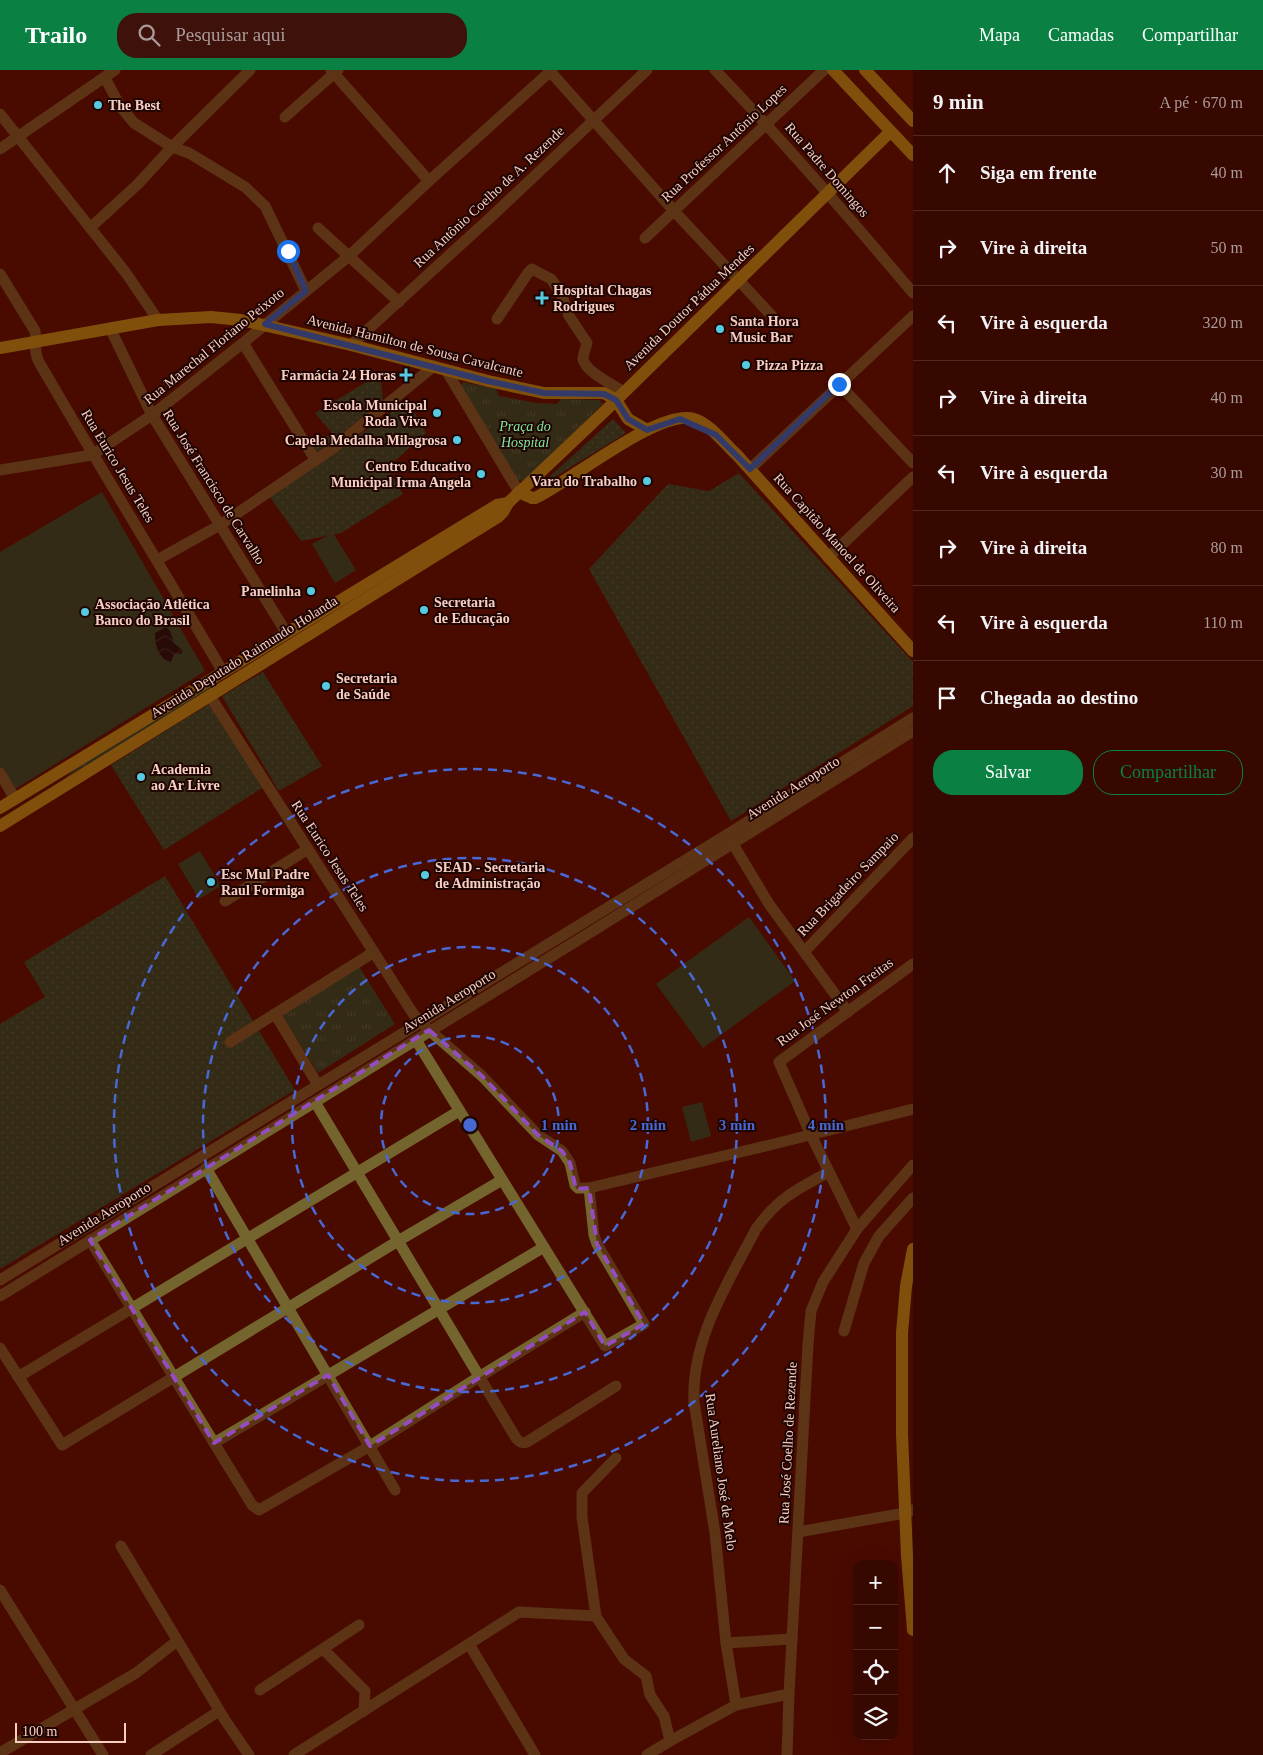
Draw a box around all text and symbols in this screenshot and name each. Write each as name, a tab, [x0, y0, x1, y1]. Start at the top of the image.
search box	[117, 13, 467, 58]
icon: search	[135, 21, 163, 49]
text: Trailo	[25, 22, 87, 48]
text: Pesquisar aqui	[175, 24, 286, 45]
text: Mapa	[979, 25, 1020, 45]
text: Camadas	[1048, 25, 1114, 45]
text: Compartilhar	[1142, 25, 1238, 45]
street label: Rua Professor Antônio Lopes	[658, 81, 790, 205]
text: 9 min	[933, 90, 984, 114]
text: A pé · 670 m	[1159, 94, 1243, 111]
place label: The Best	[108, 98, 161, 113]
marker: The Best	[92, 99, 104, 111]
street label: Rua Padre Domingos	[782, 120, 872, 220]
street label: Rua Antônio Coelho de A. Rezende	[411, 123, 567, 271]
icon: ahead	[933, 159, 961, 187]
text: Siga em frente	[980, 162, 1097, 183]
text: 40 m	[1211, 164, 1243, 181]
icon: right	[933, 234, 961, 262]
text: Vire à direita	[980, 237, 1087, 258]
text: 50 m	[1211, 239, 1243, 256]
route start	[277, 240, 300, 263]
street label: Avenida Doutor Pádua Mendes	[621, 241, 757, 373]
place label: Hospital Chagas Rodrigues	[553, 283, 652, 314]
street label: Rua Marechal Floriano Peixoto	[141, 285, 287, 407]
marker: Hospital Chagas Rodrigues	[535, 291, 549, 305]
icon: left	[933, 309, 961, 337]
street label: Avenida Hamilton de Sousa Cavalcante	[305, 312, 525, 380]
text: Vire à esquerda	[980, 312, 1108, 333]
place label: Santa Hora Music Bar	[730, 314, 799, 345]
text: 320 m	[1203, 314, 1243, 331]
marker: Santa Hora Music Bar	[714, 323, 726, 335]
place label: Pizza Pizza	[756, 358, 823, 373]
marker: Pizza Pizza	[740, 359, 752, 371]
place label: Farmácia 24 Horas	[281, 368, 397, 383]
marker: Farmácia 24 Horas	[400, 369, 412, 381]
route end	[828, 373, 851, 396]
icon: right	[933, 384, 961, 412]
text: Vire à direita	[980, 387, 1087, 408]
text: 40 m	[1211, 389, 1243, 406]
place label: Escola Municipal Roda Viva	[323, 398, 427, 429]
street label: Rua Eurico Jesus Teles	[78, 407, 158, 525]
street label: Rua José Francisco de Carvalho	[160, 407, 268, 567]
marker: Escola Municipal Roda Viva	[431, 407, 443, 419]
park label: Praça do Hospital	[498, 419, 551, 450]
place label: Capela Medalha Milagrosa	[285, 433, 447, 448]
marker: Capela Medalha Milagrosa	[451, 434, 463, 446]
place label: Centro Educativo Municipal Irma Angela	[331, 459, 471, 490]
icon: left	[933, 459, 961, 487]
text: Vire à esquerda	[980, 462, 1108, 483]
text: 30 m	[1211, 464, 1243, 481]
marker: Centro Educativo Municipal Irma Angela	[475, 468, 487, 480]
street label: Rua Capitão Manoel de Oliveira	[771, 470, 904, 616]
place label: Vara do Trabalho	[531, 474, 637, 489]
marker: Vara do Trabalho	[641, 475, 653, 487]
icon: right	[933, 534, 961, 562]
text: Vire à direita	[980, 537, 1087, 558]
text: 80 m	[1211, 539, 1243, 556]
place label: Panelinha	[241, 584, 301, 599]
marker: Panelinha	[305, 585, 317, 597]
street label: Avenida Deputado Raimundo Holanda	[148, 593, 341, 721]
place label: Secretaria de Educação	[434, 595, 510, 626]
place label: Associação Atlética Banco do Brasil	[95, 597, 210, 628]
marker: Secretaria de Educação	[418, 604, 430, 616]
marker: Associação Atlética Banco do Brasil	[79, 606, 91, 618]
icon: left	[933, 609, 961, 637]
text: Vire à esquerda	[980, 612, 1108, 633]
text: 110 m	[1203, 614, 1243, 631]
place label: Secretaria de Saúde	[336, 671, 397, 702]
marker: Secretaria de Saúde	[320, 680, 332, 692]
icon: arrive	[933, 684, 961, 712]
text: Chegada ao destino	[980, 687, 1138, 708]
button: Salvar	[933, 750, 1083, 795]
button: Compartilhar	[1093, 750, 1243, 795]
street label: Avenida Aeroporto	[744, 753, 842, 823]
place label: Academia ao Ar Livre	[151, 762, 220, 793]
marker: Academia ao Ar Livre	[135, 771, 147, 783]
street label: Rua Eurico Jesus Teles	[289, 798, 371, 914]
street label: Rua Brigadeiro Sampaio	[795, 829, 901, 939]
place label: SEAD - Secretaria de Administração	[435, 860, 545, 891]
place label: Esc Mul Padre Raul Formiga	[221, 867, 309, 898]
marker: SEAD - Secretaria de Administração	[419, 869, 431, 881]
marker: Esc Mul Padre Raul Formiga	[205, 876, 217, 888]
street label: Rua José Newton Freitas	[774, 955, 896, 1049]
street label: Avenida Aeroporto	[400, 966, 498, 1036]
centre of rings	[461, 1116, 479, 1134]
text: 1 min	[541, 1117, 578, 1133]
text: 2 min	[630, 1117, 667, 1133]
text: 3 min	[719, 1117, 756, 1133]
text: 4 min	[808, 1117, 845, 1133]
street label: Avenida Aeroporto	[55, 1179, 153, 1249]
street label: Rua José Coelho de Rezende	[776, 1361, 800, 1525]
street label: Rua Aureliano José de Melo	[703, 1392, 739, 1552]
map controls	[853, 1560, 898, 1740]
button: +	[853, 1560, 898, 1605]
button: −	[853, 1605, 898, 1650]
button: locate	[853, 1650, 898, 1695]
button: layers	[853, 1695, 898, 1740]
scale bar	[15, 1720, 126, 1743]
text: 100 m	[22, 1724, 57, 1739]

